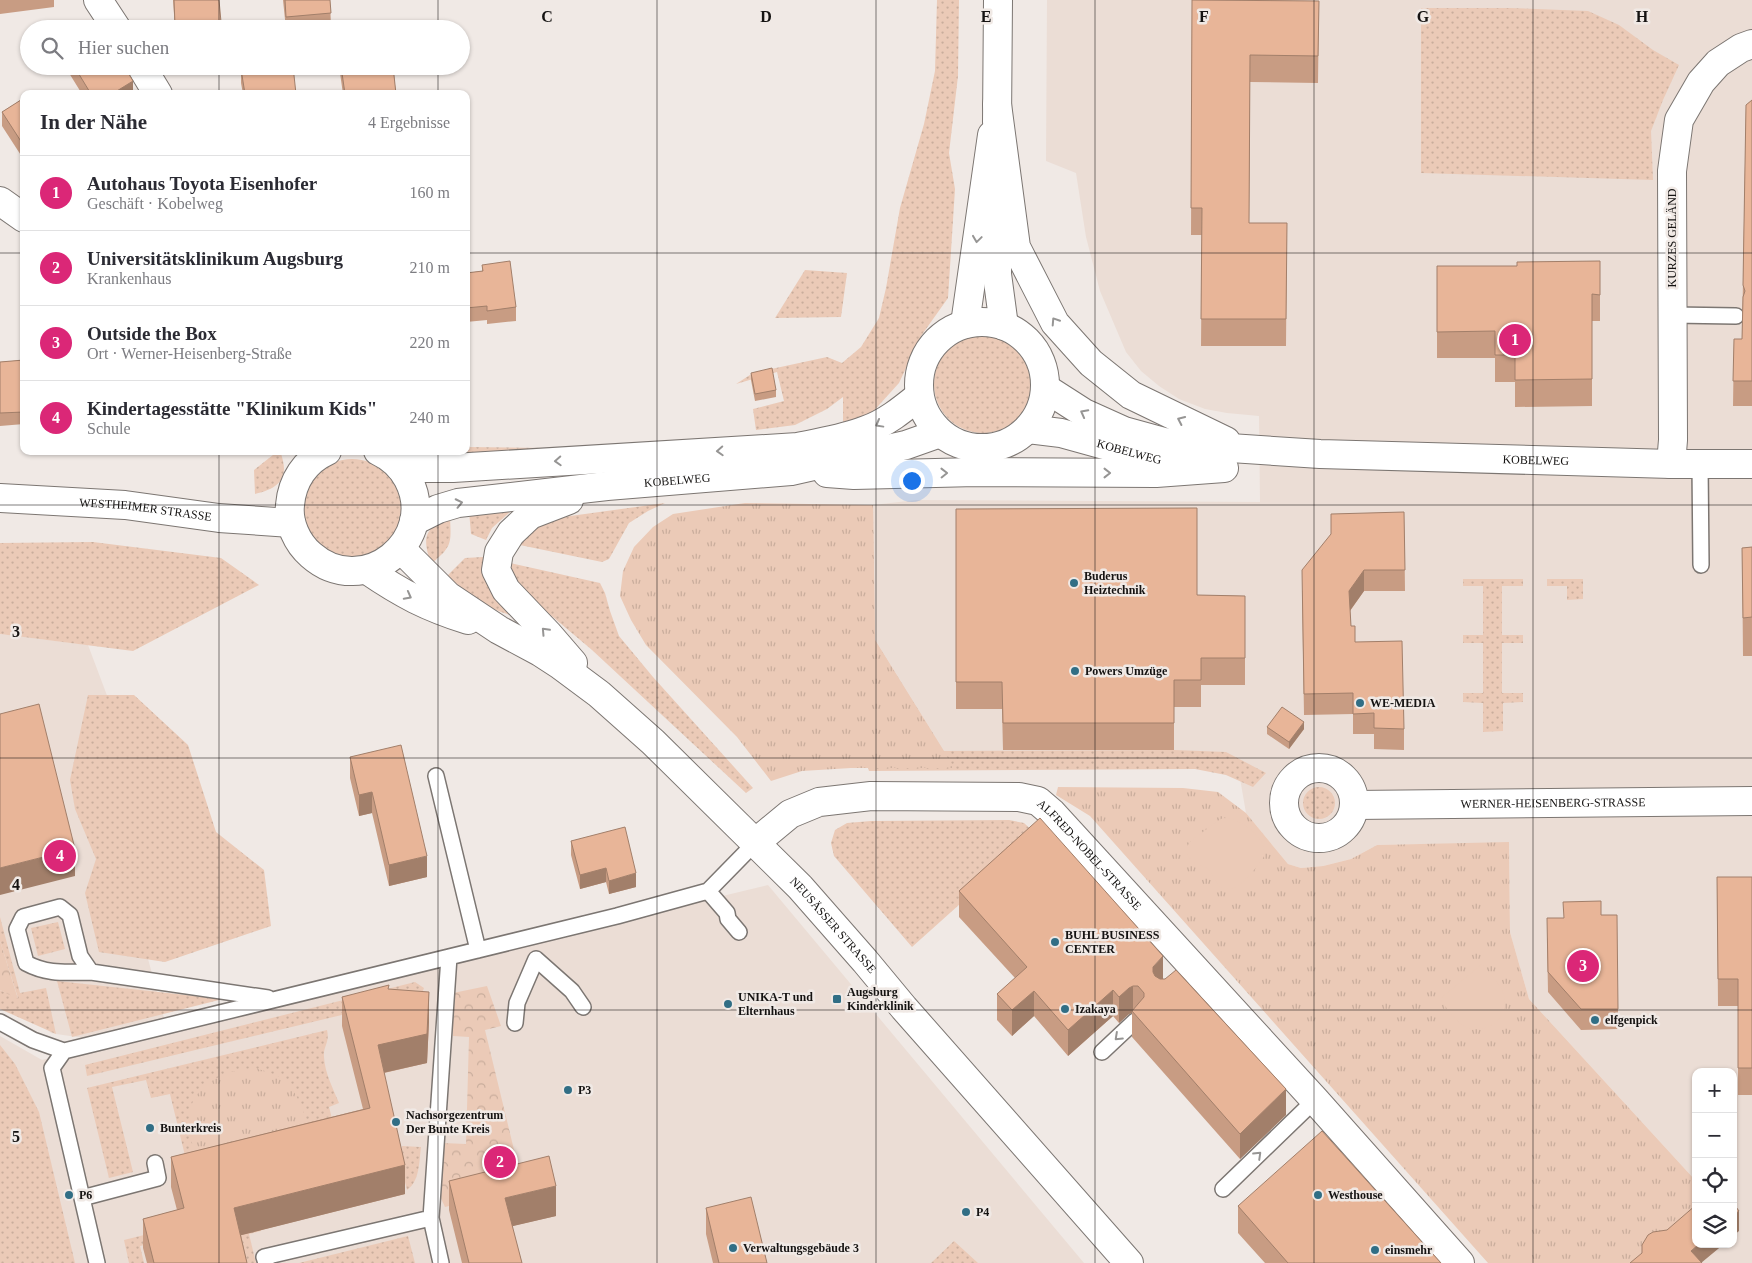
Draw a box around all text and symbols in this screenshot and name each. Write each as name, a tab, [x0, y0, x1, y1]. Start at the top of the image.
text: C	[541, 8, 553, 25]
text: D	[760, 8, 772, 25]
text: E	[981, 8, 991, 25]
text: F	[1199, 8, 1209, 25]
text: G	[1417, 8, 1430, 25]
text: H	[1636, 8, 1649, 25]
search box	[20, 20, 470, 75]
icon: search	[38, 34, 66, 62]
text: Hier suchen	[78, 37, 169, 58]
text: In der Nähe	[40, 110, 147, 134]
text: 4 Ergebnisse	[368, 114, 450, 131]
text: Autohaus Toyota Eisenhofer	[87, 173, 317, 194]
text: 1	[52, 184, 60, 201]
text: 160 m	[410, 184, 450, 201]
street label: KURZES GELÄND	[1665, 188, 1679, 288]
text: Geschäft · Kobelweg	[87, 195, 223, 212]
one-way arrow	[972, 235, 983, 243]
text: Universitätsklinikum Augsburg	[87, 248, 343, 269]
text: 2	[52, 259, 60, 276]
text: 210 m	[410, 259, 450, 276]
text: Krankenhaus	[87, 270, 171, 287]
one-way arrow	[1052, 317, 1061, 327]
pin: 1	[1499, 321, 1531, 359]
text: Outside the Box	[87, 323, 217, 344]
text: 3	[52, 334, 60, 351]
text: 220 m	[410, 334, 450, 351]
text: Ort · Werner-Heisenberg-Straße	[87, 345, 292, 362]
text: Kindertagesstätte "Klinikum Kids"	[87, 398, 377, 419]
text: 4	[52, 409, 60, 426]
text: 240 m	[410, 409, 450, 426]
one-way arrow	[1081, 409, 1090, 419]
one-way arrow	[1177, 416, 1186, 426]
one-way arrow	[875, 417, 884, 427]
text: Schule	[87, 420, 131, 437]
street label: KOBELWEG	[1095, 436, 1163, 467]
one-way arrow	[716, 446, 724, 457]
street label: KOBELWEG	[1502, 452, 1570, 468]
one-way arrow	[554, 456, 562, 467]
your location	[899, 468, 925, 494]
one-way arrow	[940, 468, 948, 478]
one-way arrow	[1103, 468, 1111, 478]
street label: KOBELWEG	[643, 471, 711, 490]
street label: WESTHEIMER STRASSE	[79, 495, 213, 524]
one-way arrow	[454, 499, 463, 509]
place label: Buderus Heiztechnik	[1084, 569, 1146, 597]
marker: Buderus Heiztechnik	[1068, 577, 1080, 589]
one-way arrow	[403, 590, 412, 600]
text: 3	[12, 623, 20, 640]
one-way arrow	[542, 627, 551, 636]
place label: Powers Umzüge	[1085, 664, 1168, 678]
marker: Powers Umzüge	[1069, 665, 1081, 677]
place label: WE-MEDIA	[1370, 696, 1436, 710]
marker: WE-MEDIA	[1354, 697, 1366, 709]
street label: WERNER-HEISENBERG-STRASSE	[1460, 795, 1646, 811]
street label: ALFRED-NOBEL-STRASSE	[1034, 797, 1144, 913]
pin: 4	[44, 837, 76, 875]
street label: NEUSÄSSER STRASSE	[787, 874, 879, 976]
text: 4	[12, 876, 20, 893]
place label: BUHL BUSINESS CENTER	[1065, 928, 1160, 956]
marker: BUHL BUSINESS CENTER	[1049, 936, 1061, 948]
pin: 3	[1567, 947, 1599, 985]
place label: Augsburg Kinderklinik	[847, 985, 914, 1013]
place label: UNIKA-T und Elternhaus	[738, 990, 813, 1018]
marker: Augsburg Kinderklinik	[831, 993, 843, 1005]
marker: UNIKA-T und Elternhaus	[722, 998, 734, 1010]
place label: Izakaya	[1075, 1002, 1116, 1016]
marker: Izakaya	[1059, 1003, 1071, 1015]
place label: elfgenpick	[1605, 1013, 1658, 1027]
marker: elfgenpick	[1589, 1014, 1601, 1026]
one-way arrow	[1115, 1031, 1124, 1040]
map controls	[1692, 1068, 1737, 1248]
button: +	[1692, 1068, 1737, 1113]
place label: P3	[578, 1083, 591, 1097]
marker: P3	[562, 1084, 574, 1096]
place label: Nachsorgezentrum Der Bunte Kreis	[406, 1108, 503, 1136]
button: −	[1692, 1113, 1737, 1158]
marker: Nachsorgezentrum Der Bunte Kreis	[390, 1116, 402, 1128]
place label: Bunterkreis	[160, 1121, 221, 1135]
marker: Bunterkreis	[144, 1122, 156, 1134]
text: 5	[12, 1128, 20, 1145]
pin: 2	[484, 1143, 516, 1181]
one-way arrow	[1252, 1152, 1261, 1161]
button: locate	[1692, 1158, 1737, 1203]
place label: P6	[79, 1188, 92, 1202]
place label: Westhouse	[1328, 1188, 1383, 1202]
marker: P6	[63, 1189, 75, 1201]
marker: Westhouse	[1312, 1189, 1324, 1201]
button: layers	[1692, 1203, 1737, 1248]
place label: P4	[976, 1205, 989, 1219]
marker: P4	[960, 1206, 972, 1218]
place label: Verwaltungsgebäude 3	[743, 1241, 859, 1255]
marker: Verwaltungsgebäude 3	[727, 1242, 739, 1254]
place label: einsmehr	[1385, 1243, 1433, 1257]
marker: einsmehr	[1369, 1244, 1381, 1256]

